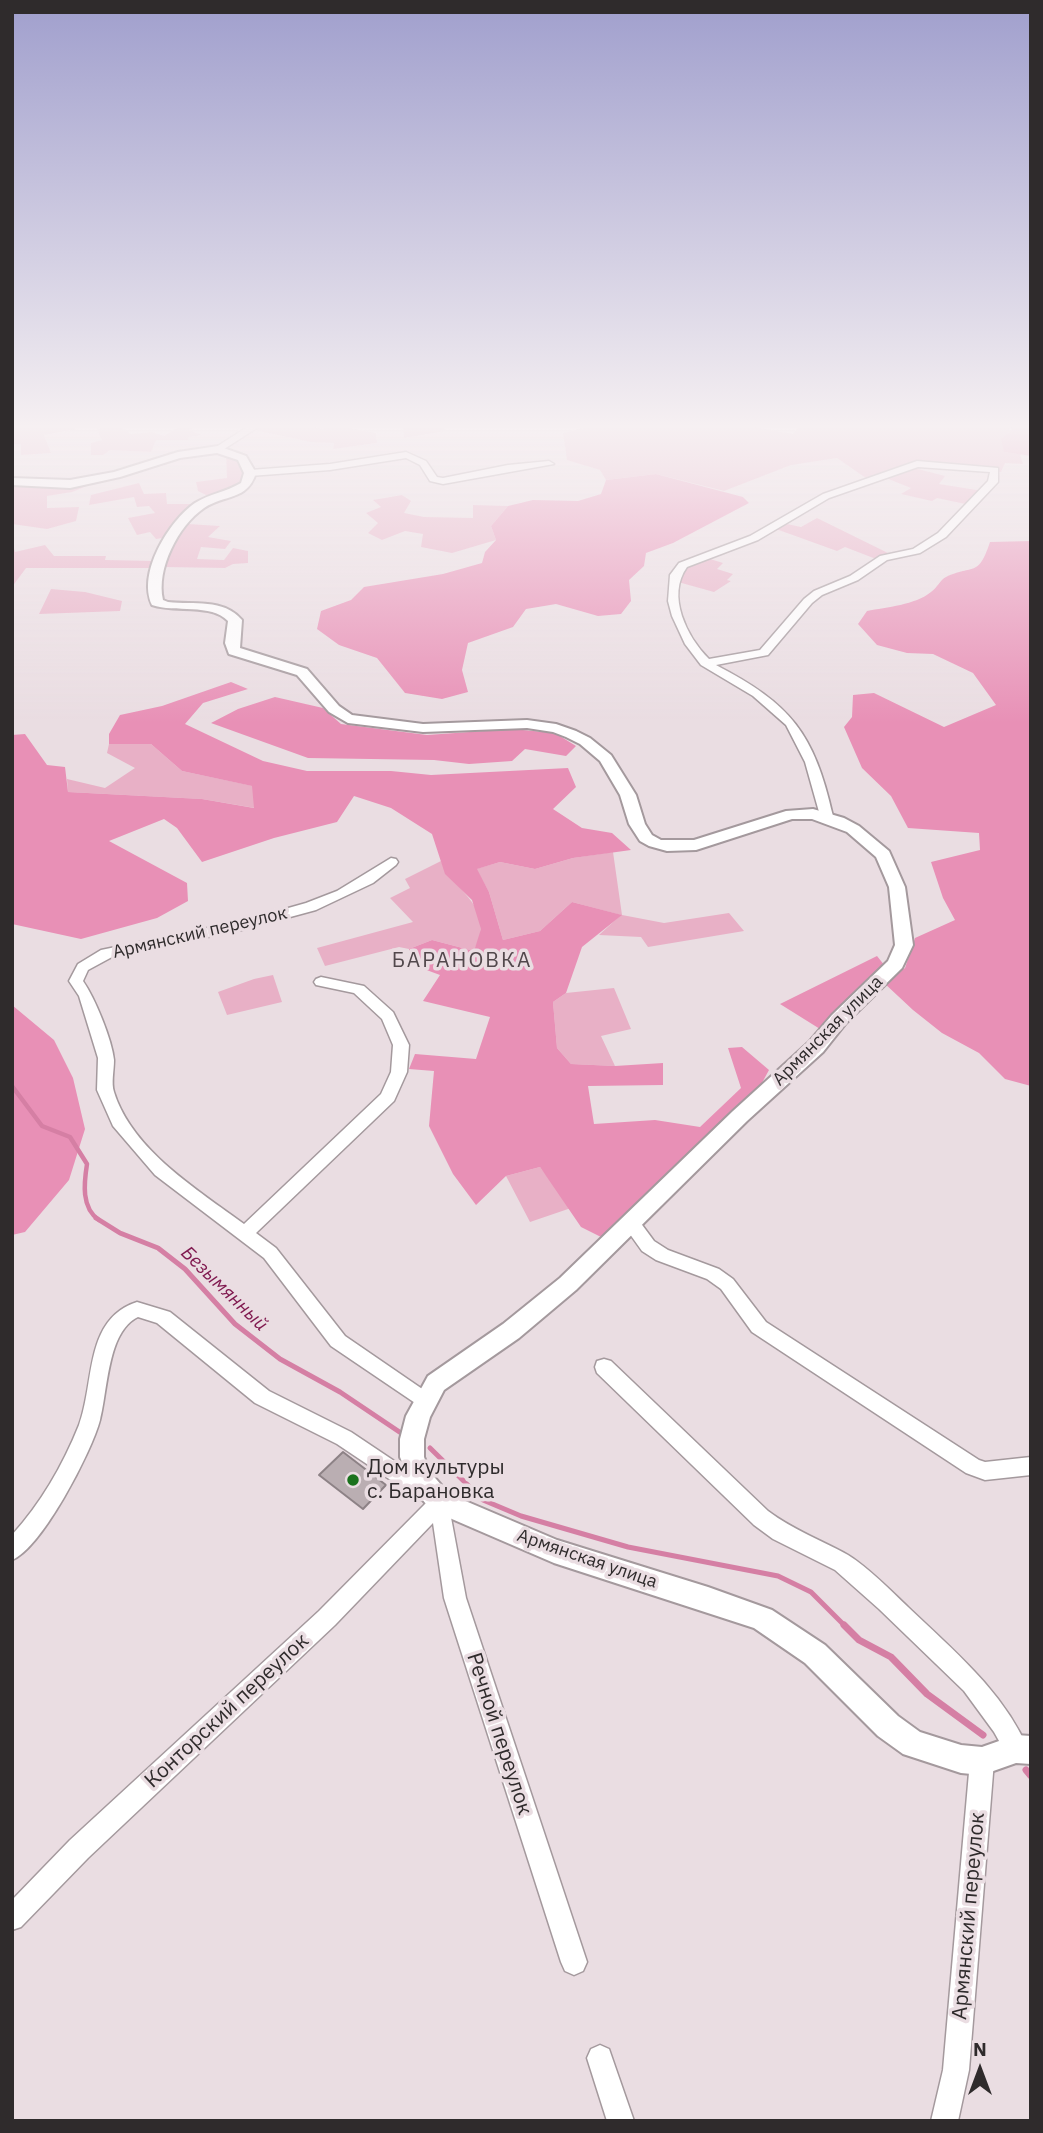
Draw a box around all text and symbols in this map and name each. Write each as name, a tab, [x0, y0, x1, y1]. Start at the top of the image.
street label: Армянский переулок	[111, 902, 289, 964]
district label: БАРАНОВКА	[393, 948, 531, 974]
street label: Армянская улица	[768, 971, 888, 1091]
water label: Безымянный	[176, 1242, 272, 1336]
place label: Дом культуры с. Барановка	[367, 1455, 505, 1505]
marker: Дом культуры с. Барановка	[345, 1472, 361, 1488]
street label: Армянская улица	[514, 1525, 660, 1593]
street label: Конторский переулок	[140, 1628, 314, 1794]
street label: Речной переулок	[461, 1650, 537, 1818]
street label: Армянский переулок	[947, 1811, 991, 2021]
north arrow	[945, 2035, 1015, 2105]
text: N	[973, 2037, 987, 2061]

